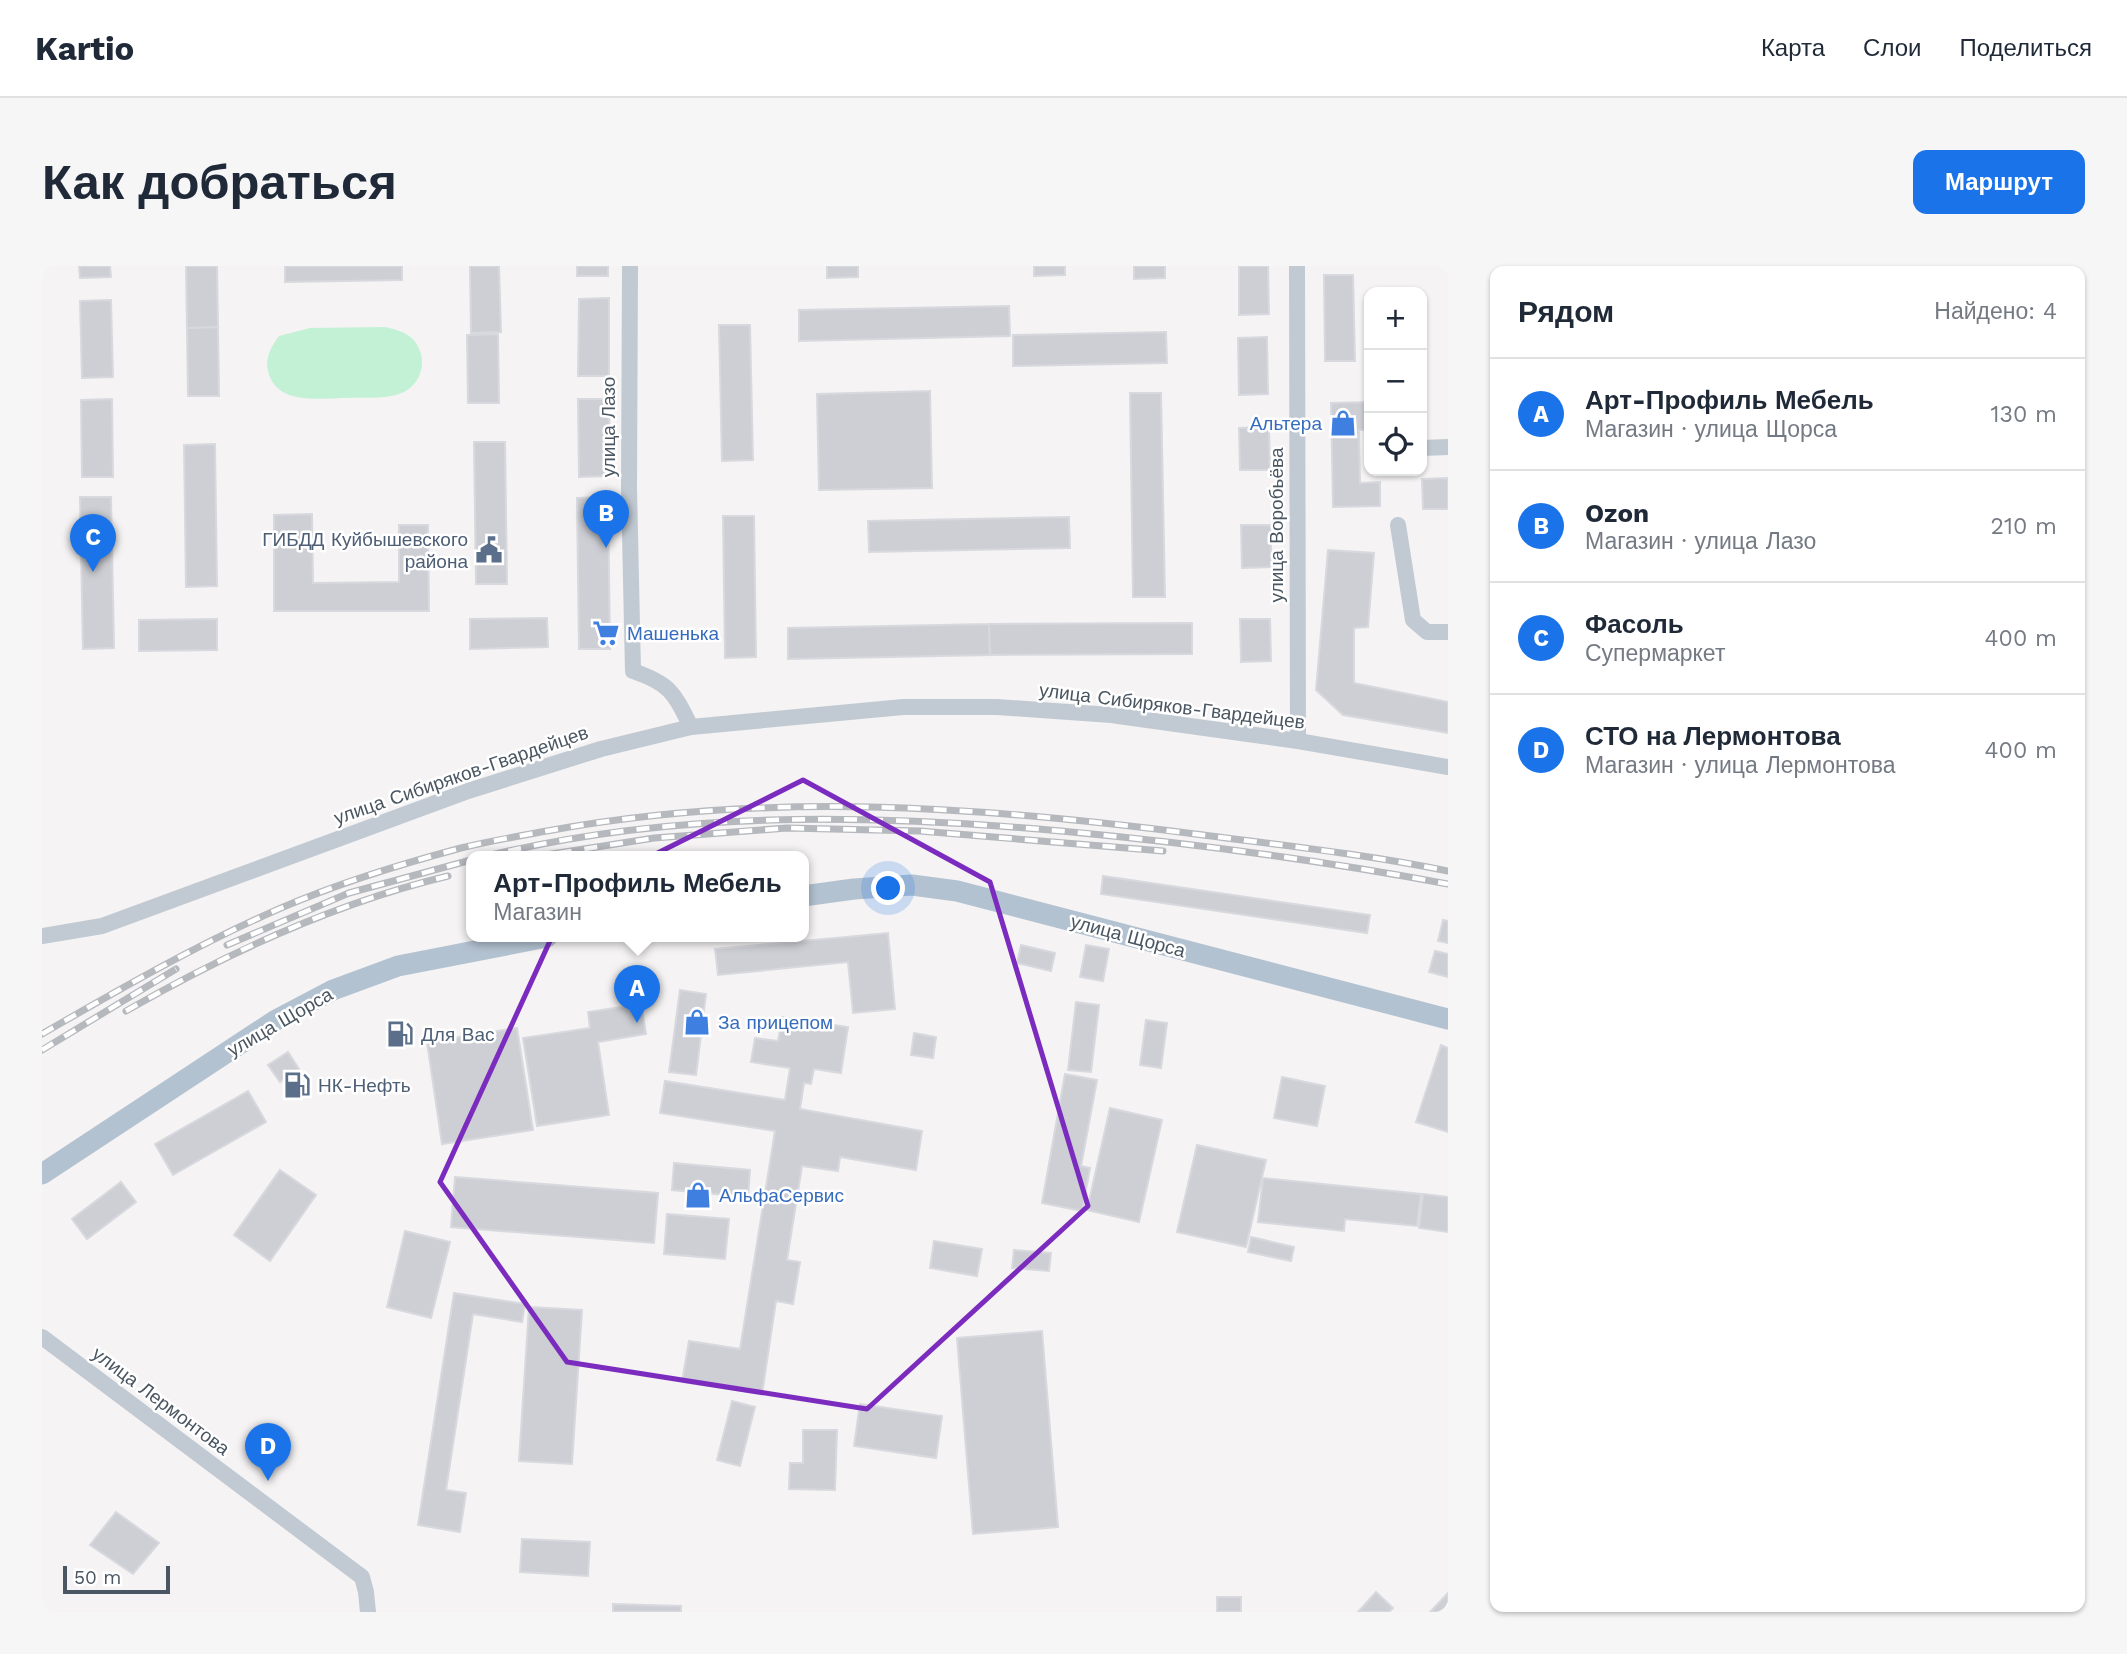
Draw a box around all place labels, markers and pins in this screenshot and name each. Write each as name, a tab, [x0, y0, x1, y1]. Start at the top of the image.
shop icon: Альтера	[1328, 408, 1358, 438]
place label: Альтера	[1250, 412, 1322, 435]
pin: B	[583, 490, 629, 548]
pin: C	[70, 514, 116, 572]
place label: ГИБДД Куйбышевского района	[262, 528, 468, 573]
public building icon: ГИБДД Куйбышевского района	[474, 535, 504, 565]
supermarket icon: Машенька	[591, 618, 621, 648]
place label: Машенька	[627, 622, 720, 645]
pin: A	[614, 965, 660, 1023]
shop icon: За прицепом	[682, 1007, 712, 1037]
place label: За прицепом	[718, 1011, 833, 1034]
fuel station icon: Для Вас	[385, 1019, 415, 1049]
place label: Для Вас	[421, 1023, 494, 1046]
fuel station icon: НК-Нефть	[282, 1070, 312, 1100]
place label: НК-Нефть	[318, 1074, 411, 1097]
shop icon: АльфаСервис	[683, 1180, 713, 1210]
place label: АльфаСервис	[719, 1184, 844, 1207]
pin: D	[245, 1423, 291, 1481]

